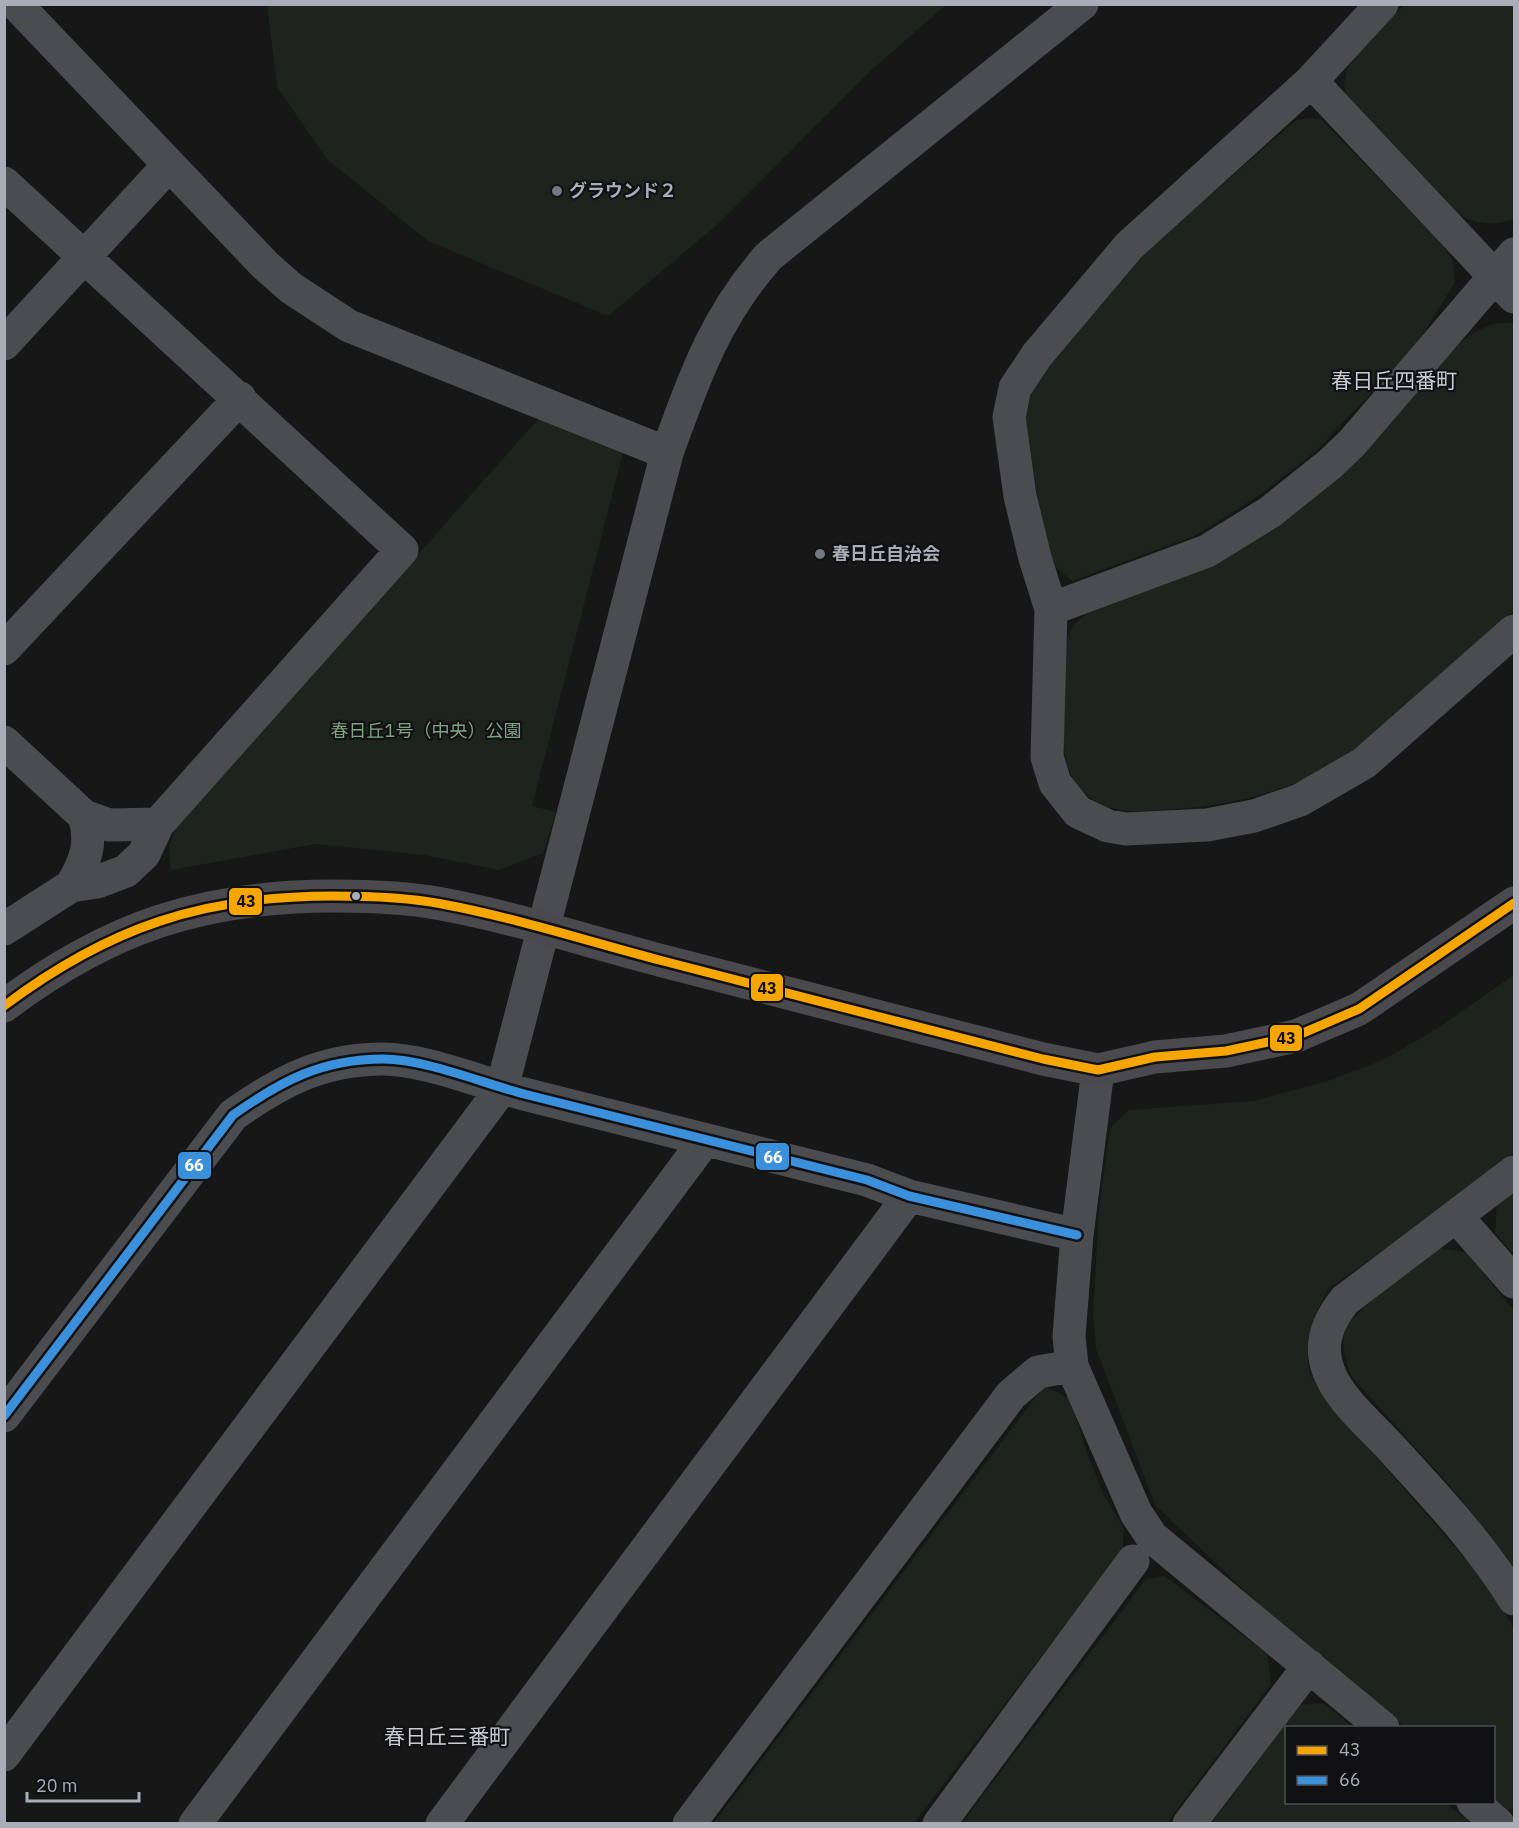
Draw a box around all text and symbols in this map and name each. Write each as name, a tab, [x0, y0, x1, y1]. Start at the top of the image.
place label: グラウンド２	[569, 179, 677, 202]
marker: グラウンド２	[550, 184, 564, 198]
district label: 春日丘四番町	[1331, 366, 1457, 394]
place label: 春日丘自治会	[832, 542, 940, 565]
marker: 春日丘自治会	[813, 547, 827, 561]
park label: 春日丘1号（中央）公園	[331, 719, 521, 742]
line badge: 43	[228, 887, 263, 916]
unlabelled marker	[350, 890, 362, 902]
text: 43	[236, 891, 256, 911]
line badge: 43	[750, 973, 784, 1002]
text: 43	[757, 978, 777, 998]
line badge: 43	[1269, 1024, 1303, 1052]
text: 43	[1276, 1028, 1296, 1048]
line badge: 66	[755, 1142, 790, 1171]
text: 66	[763, 1147, 783, 1167]
line badge: 66	[177, 1151, 212, 1180]
text: 66	[184, 1155, 204, 1175]
district label: 春日丘三番町	[384, 1722, 510, 1750]
legend	[1285, 1726, 1495, 1804]
text: 43	[1339, 1738, 1361, 1761]
scale bar	[27, 1765, 140, 1803]
text: 66	[1339, 1768, 1361, 1791]
text: 20 m	[36, 1774, 78, 1797]

